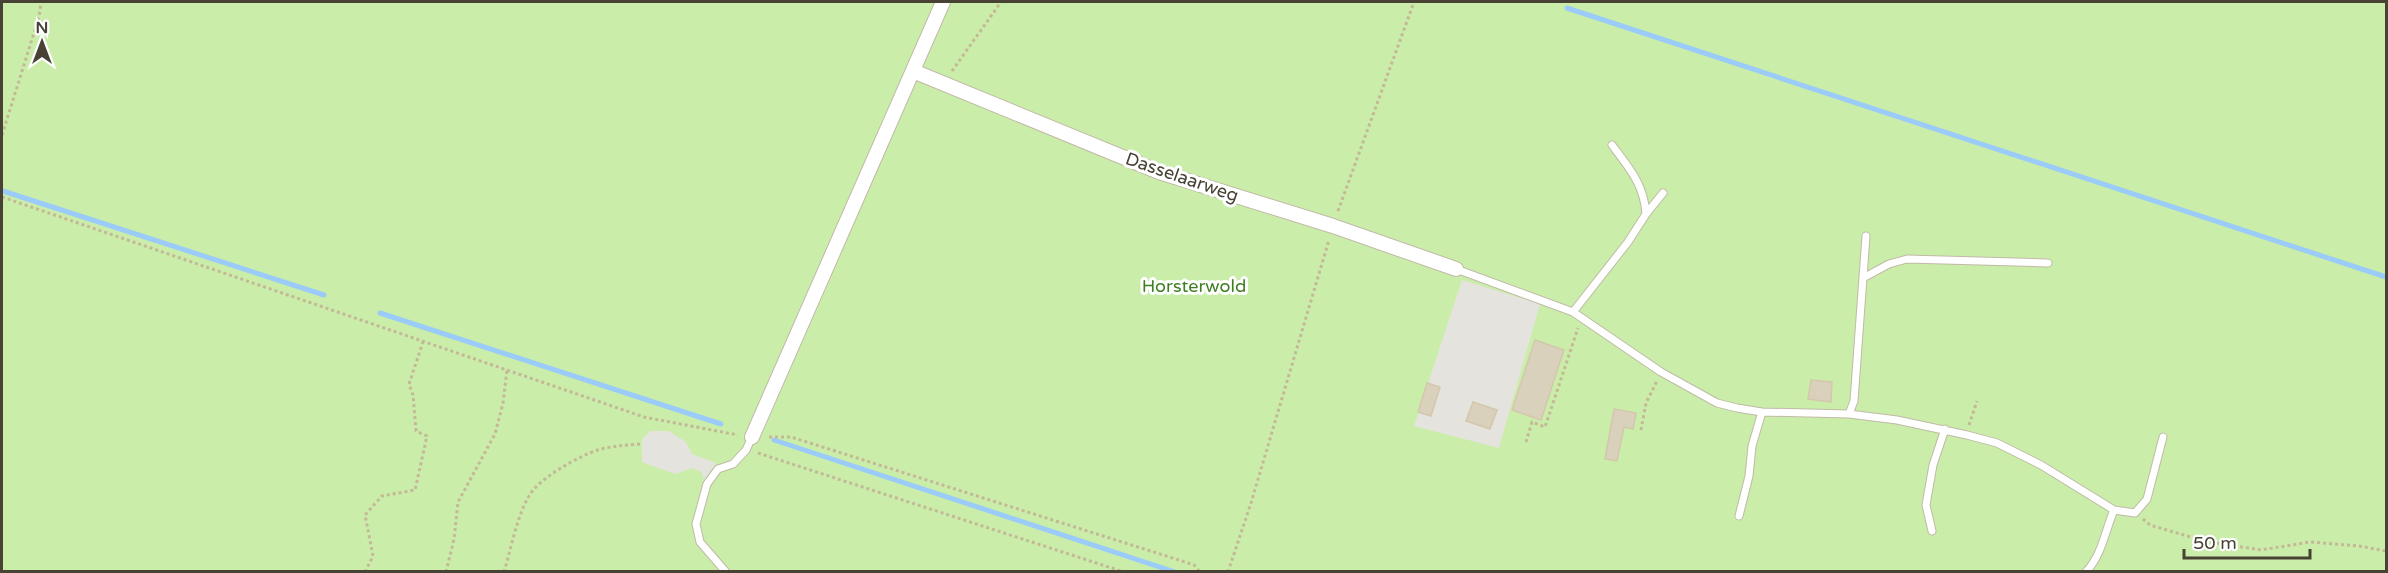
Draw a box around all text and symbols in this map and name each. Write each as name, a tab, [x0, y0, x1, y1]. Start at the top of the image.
north arrow	[12, 12, 72, 72]
text: N	[36, 18, 48, 38]
street label: Dasselaarweg	[1123, 147, 1241, 207]
park label: Horsterwold	[1142, 275, 1246, 297]
scale bar	[2184, 522, 2310, 560]
text: 50 m	[2193, 532, 2237, 554]

